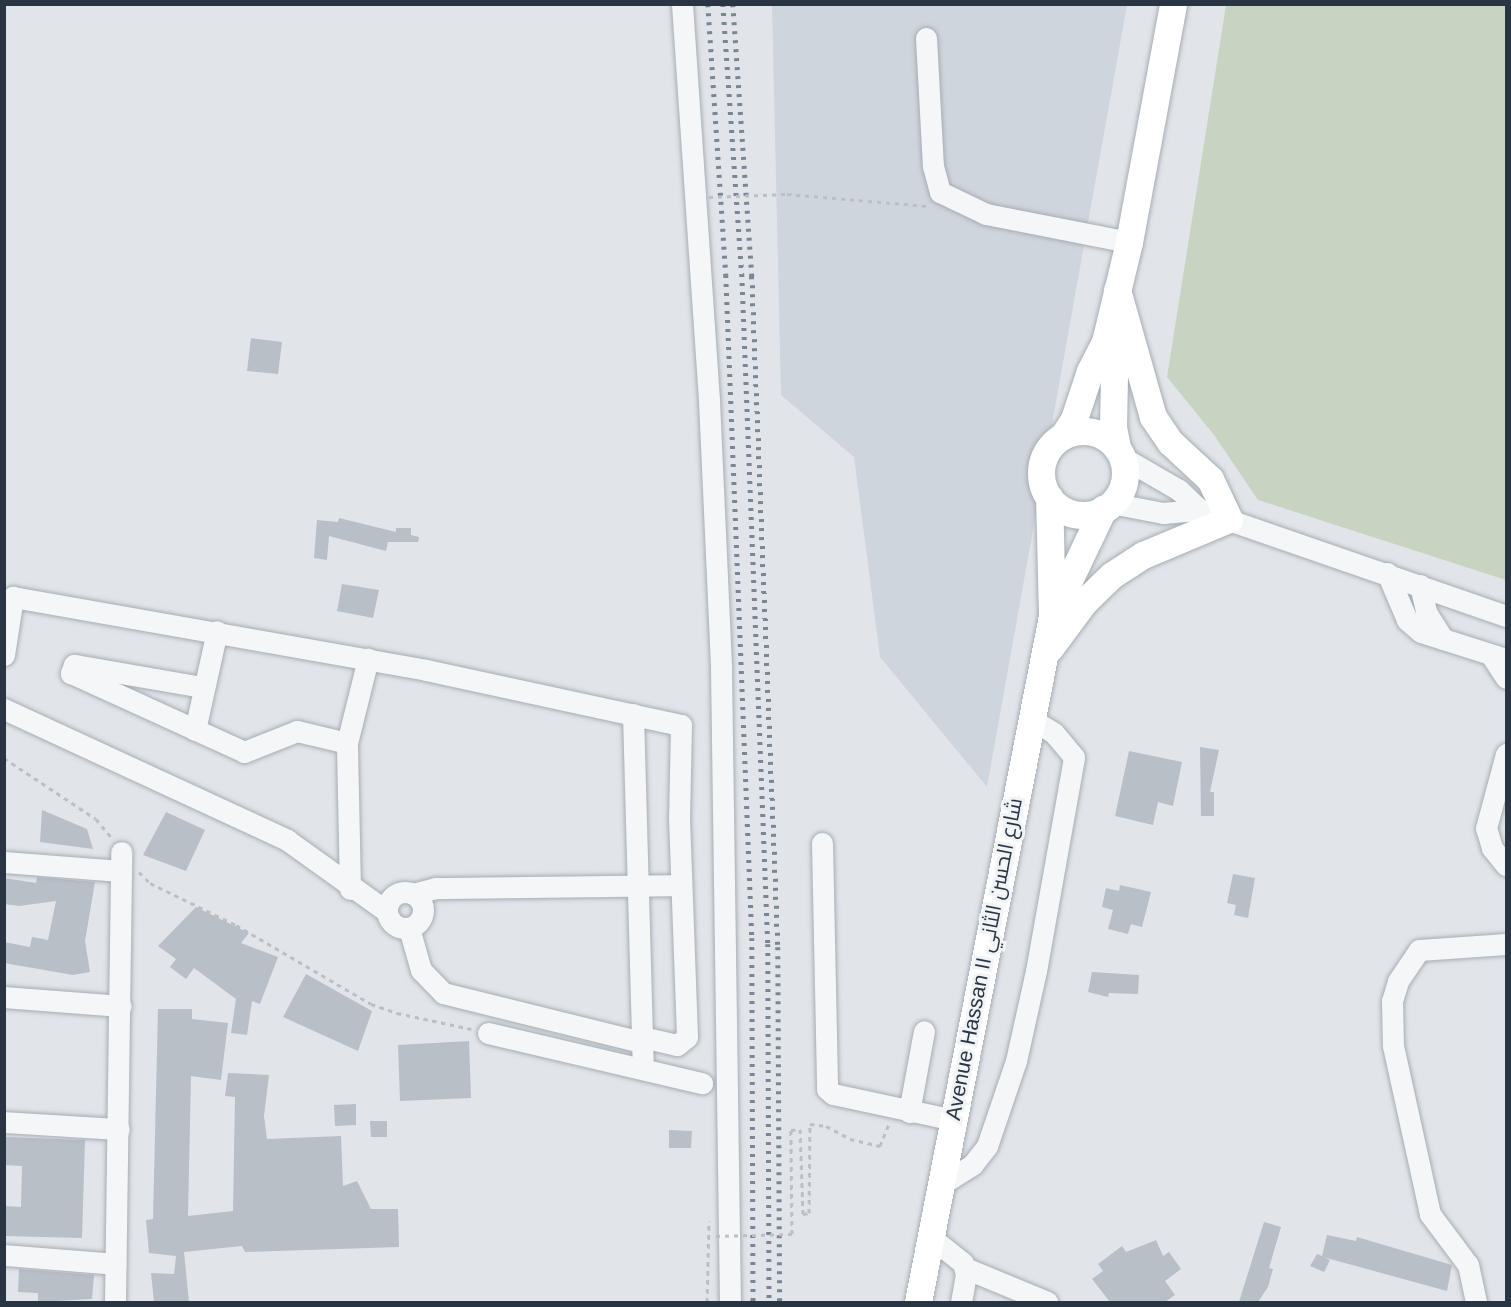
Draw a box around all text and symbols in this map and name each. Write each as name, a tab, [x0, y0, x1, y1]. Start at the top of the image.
street label: Avenue Hassan II شارع الحسن الثاني	[940, 796, 1028, 1122]

